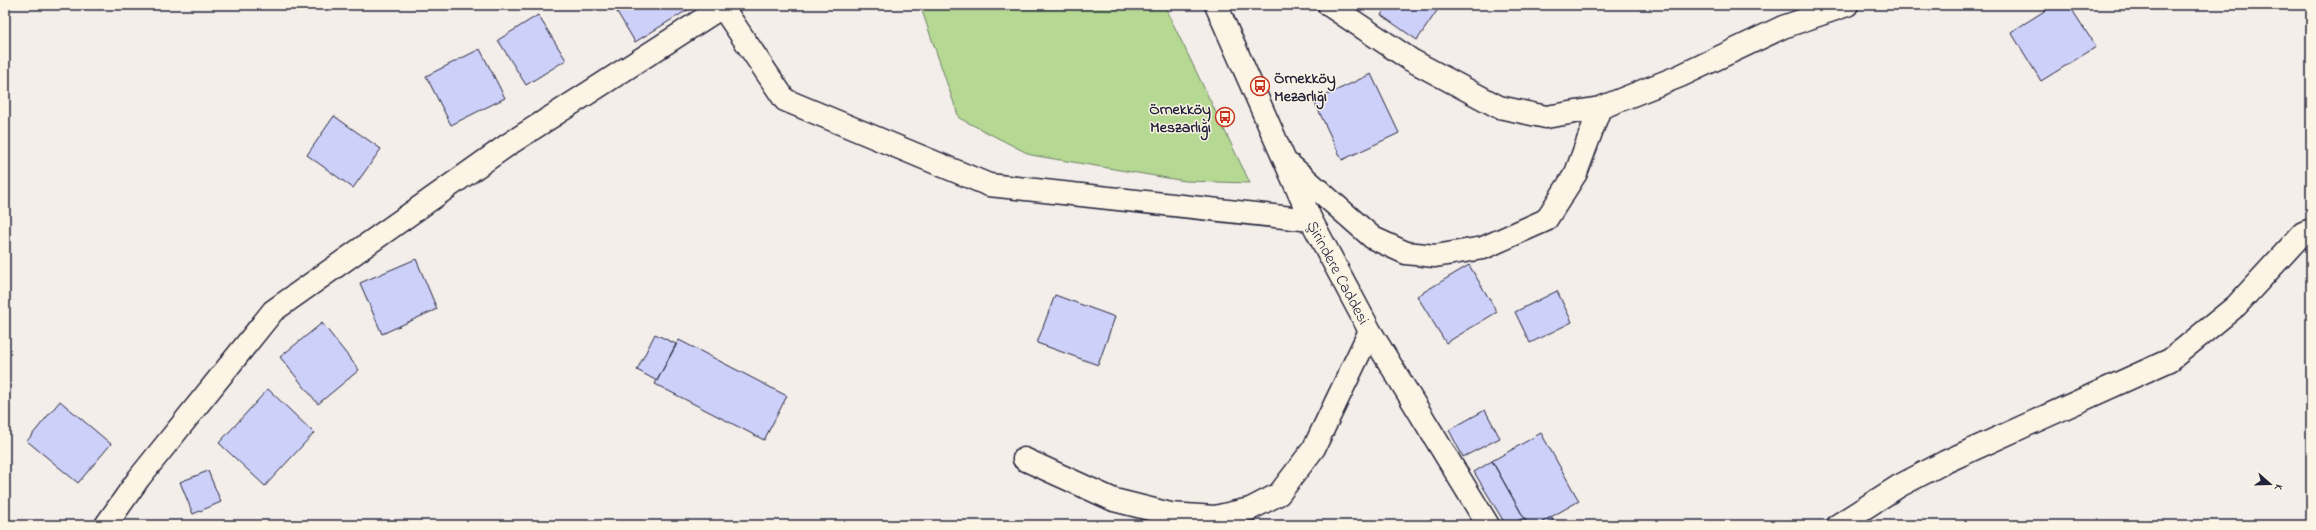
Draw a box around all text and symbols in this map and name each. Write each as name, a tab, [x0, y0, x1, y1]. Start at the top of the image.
place label: Örnekköy Mezarlığı	[1274, 67, 1336, 110]
bus stop icon: Örnekköy Mezarlığı	[1249, 75, 1271, 97]
place label: Örnekköy Meszarlığı	[1149, 98, 1211, 141]
bus stop icon: Örnekköy Meszarlığı	[1214, 106, 1236, 128]
street label: Şirindere Caddesi	[1300, 217, 1375, 329]
north arrow	[2250, 464, 2290, 504]
text: K	[2270, 482, 2287, 493]

